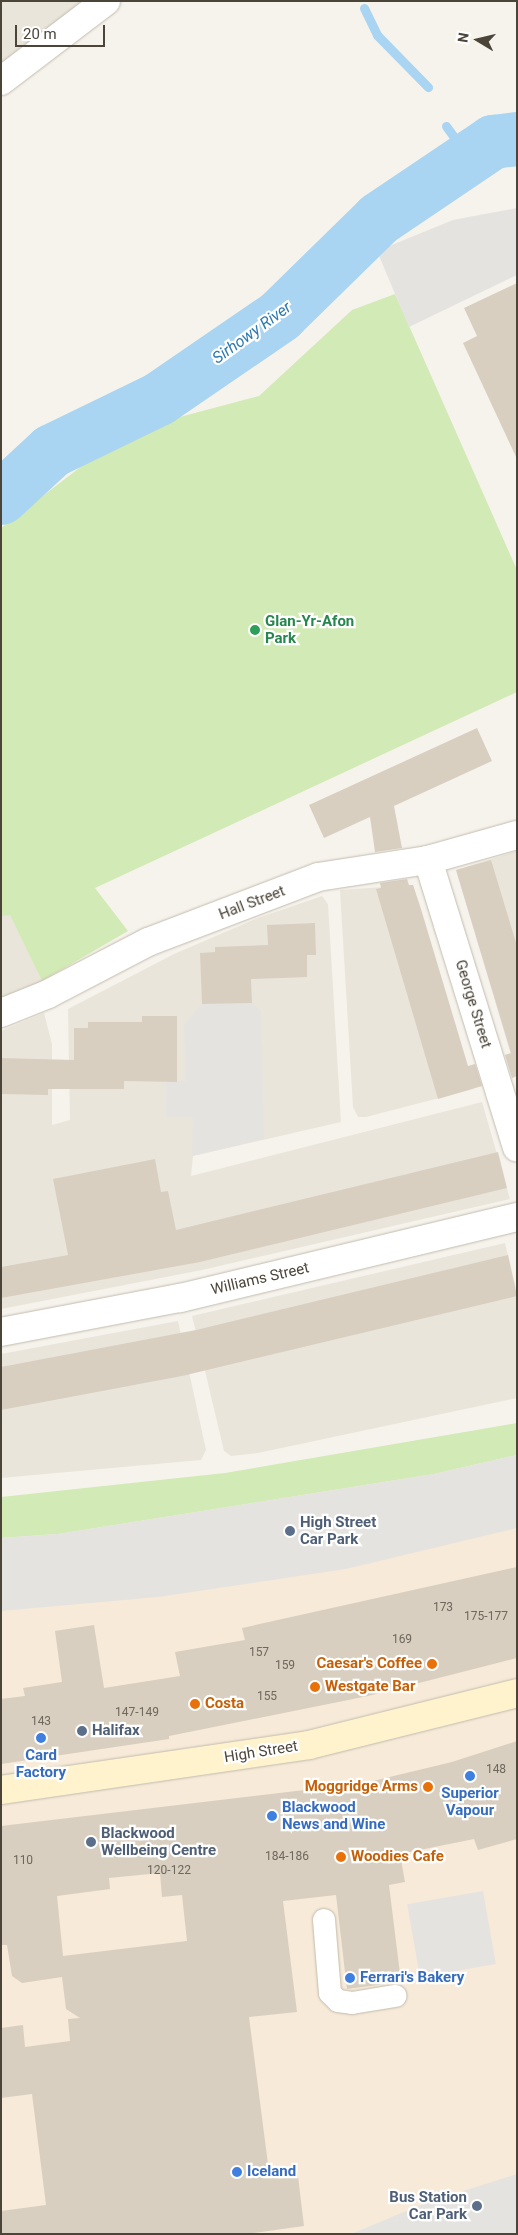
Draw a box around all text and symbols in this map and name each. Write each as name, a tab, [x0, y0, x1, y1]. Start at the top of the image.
scale bar	[18, 15, 108, 47]
north arrow	[453, 15, 503, 65]
text: 20 m	[23, 25, 57, 43]
text: N	[455, 32, 472, 44]
water label: Sirhowy River	[209, 298, 295, 368]
place label: Glan-Yr-Afon Park	[265, 612, 354, 647]
marker: Glan-Yr-Afon Park	[249, 624, 261, 636]
street label: Hall Street	[216, 882, 288, 924]
street label: George Street	[451, 958, 495, 1050]
street label: Williams Street	[209, 1259, 311, 1299]
place label: High Street Car Park	[300, 1513, 376, 1548]
marker: High Street Car Park	[284, 1525, 296, 1537]
house number: 173	[433, 1601, 453, 1615]
house number: 175-177	[464, 1610, 508, 1624]
house number: 169	[392, 1633, 412, 1647]
house number: 157	[249, 1646, 269, 1660]
place label: Caesar's Coffee	[316, 1655, 422, 1673]
marker: Caesar's Coffee	[426, 1658, 438, 1670]
house number: 159	[275, 1659, 295, 1673]
place label: Westgate Bar	[325, 1678, 415, 1696]
marker: Westgate Bar	[309, 1681, 321, 1693]
house number: 155	[257, 1690, 277, 1704]
place label: Costa	[205, 1695, 244, 1713]
marker: Costa	[189, 1698, 201, 1710]
house number: 147-149	[115, 1706, 159, 1720]
house number: 143	[31, 1715, 51, 1729]
place label: Halifax	[92, 1722, 140, 1740]
marker: Halifax	[76, 1725, 88, 1737]
marker: Card Factory	[35, 1732, 47, 1744]
street label: High Street	[223, 1737, 299, 1767]
place label: Card Factory	[16, 1746, 66, 1781]
house number: 148	[486, 1763, 506, 1777]
marker: Superior Vapour	[464, 1770, 476, 1782]
place label: Moggridge Arms	[305, 1778, 418, 1796]
marker: Moggridge Arms	[422, 1781, 434, 1793]
place label: Superior Vapour	[441, 1784, 499, 1819]
place label: Blackwood News and Wine	[282, 1798, 385, 1833]
marker: Blackwood News and Wine	[266, 1810, 278, 1822]
place label: Blackwood Wellbeing Centre	[101, 1824, 216, 1859]
marker: Blackwood Wellbeing Centre	[85, 1836, 97, 1848]
place label: Woodies Cafe	[351, 1848, 444, 1866]
house number: 184-186	[265, 1850, 309, 1864]
marker: Woodies Cafe	[335, 1851, 347, 1863]
house number: 110	[13, 1854, 33, 1868]
house number: 120-122	[147, 1864, 191, 1878]
place label: Ferrari's Bakery	[360, 1969, 464, 1987]
marker: Ferrari's Bakery	[344, 1972, 356, 1984]
place label: Iceland	[247, 2163, 296, 2181]
marker: Iceland	[231, 2166, 243, 2178]
place label: Bus Station Car Park	[389, 2188, 467, 2223]
marker: Bus Station Car Park	[471, 2200, 483, 2212]

